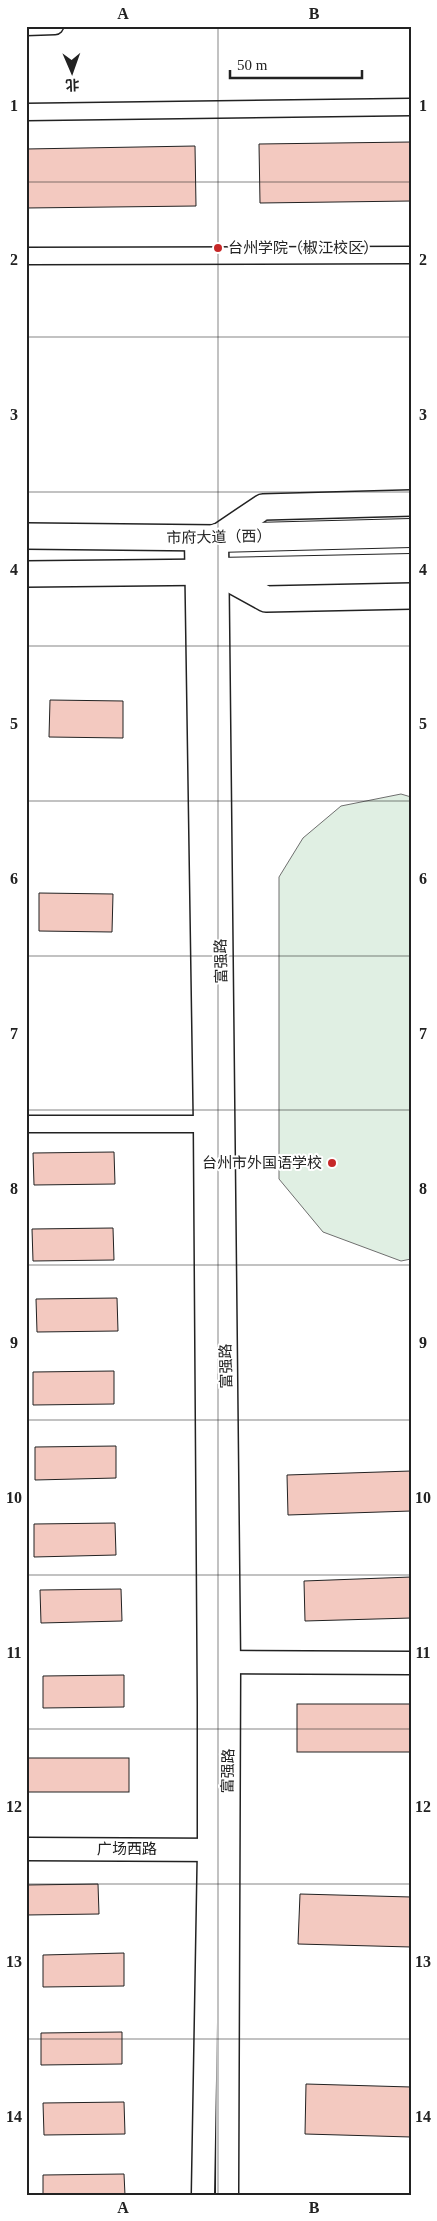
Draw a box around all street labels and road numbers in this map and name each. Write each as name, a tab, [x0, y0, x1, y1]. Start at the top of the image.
street label: 市府大道（西）	[166, 528, 272, 546]
street label: 富强路	[213, 938, 229, 984]
street label: 富强路	[218, 1343, 234, 1389]
street label: 富强路	[220, 1748, 236, 1794]
street label: 广场西路	[97, 1841, 157, 1857]

